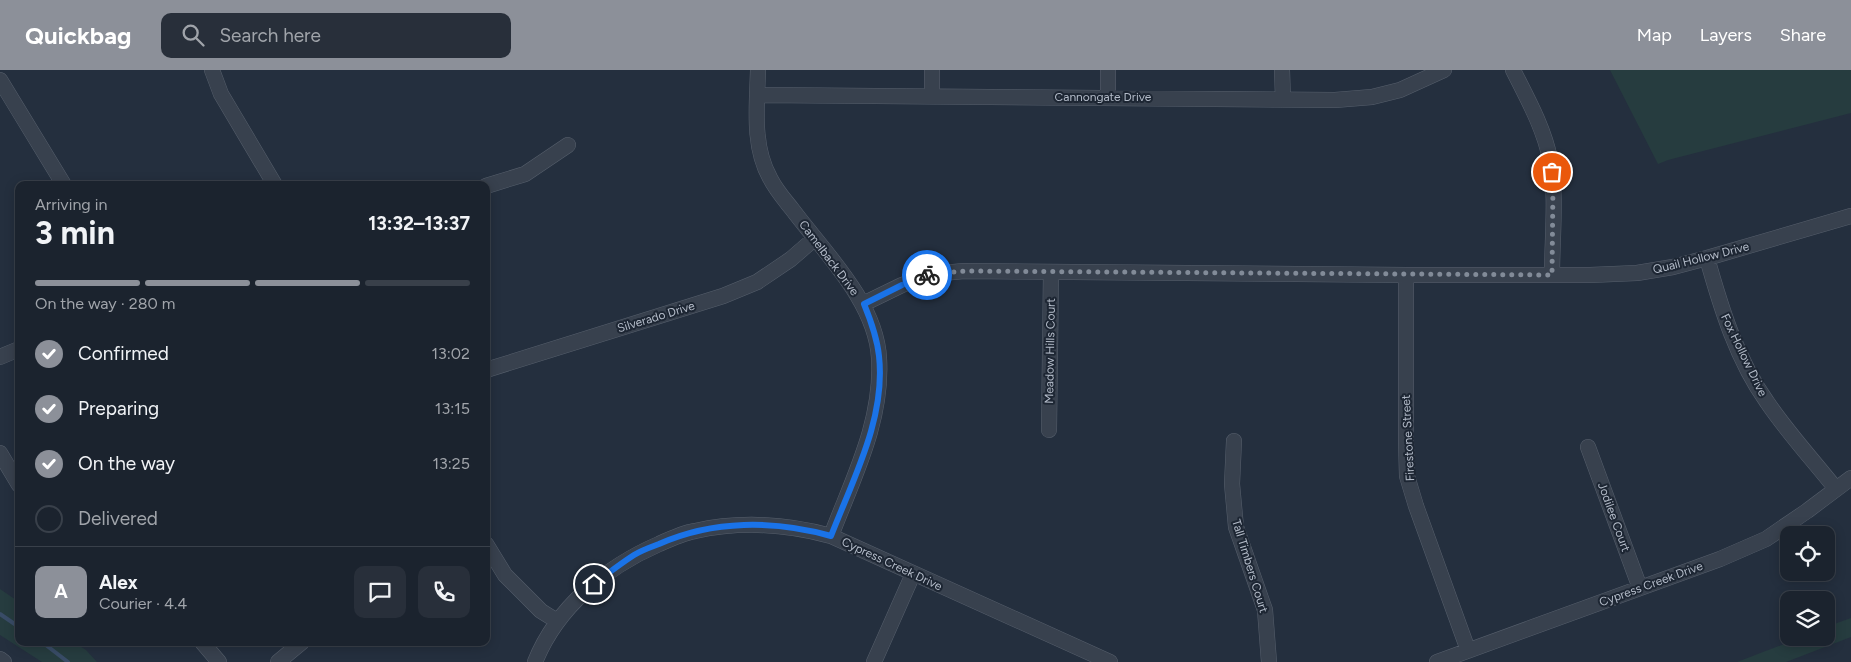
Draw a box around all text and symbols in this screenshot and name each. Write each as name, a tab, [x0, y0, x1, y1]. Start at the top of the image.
search box	[161, 13, 511, 58]
text: Quickbag	[25, 21, 131, 50]
icon: search	[179, 21, 207, 49]
text: Search here	[219, 24, 321, 47]
text: Map	[1637, 24, 1672, 46]
text: Layers	[1700, 24, 1752, 46]
text: Share	[1780, 24, 1826, 46]
street label: Cannongate Drive	[1055, 90, 1152, 104]
pin	[1531, 151, 1573, 193]
icon: bag	[1538, 158, 1566, 186]
text: Arriving in	[35, 195, 107, 214]
text: 13:32–13:37	[368, 212, 470, 235]
text: 3 min	[35, 214, 115, 252]
street label: Camelback Drive	[796, 218, 862, 299]
street label: Quail Hollow Drive	[1651, 239, 1751, 277]
courier	[902, 250, 952, 300]
icon: bike	[913, 261, 941, 289]
text: On the way · 280 m	[35, 294, 175, 313]
street label: Silverado Drive	[616, 298, 697, 335]
street label: Meadow Hills Court	[1042, 298, 1058, 404]
street label: Fox Hollow Drive	[1718, 311, 1770, 399]
icon: check	[35, 340, 63, 368]
text: Confirmed	[78, 342, 169, 365]
text: 13:02	[431, 344, 470, 363]
street label: Firestone Street	[1399, 394, 1417, 482]
icon: check	[35, 395, 63, 423]
text: Preparing	[78, 397, 159, 420]
text: 13:15	[435, 399, 470, 418]
icon: check	[35, 450, 63, 478]
text: On the way	[78, 452, 175, 475]
text: 13:25	[432, 454, 470, 473]
street label: Jodilee Court	[1595, 481, 1633, 554]
text: Delivered	[78, 507, 158, 530]
street label: Tall Timbers Court	[1229, 518, 1271, 615]
map controls	[1780, 526, 1835, 646]
button: locate	[1780, 526, 1835, 581]
street label: Cypress Creek Drive	[840, 535, 945, 594]
street label: Cypress Creek Drive	[1597, 559, 1705, 609]
pin	[573, 563, 615, 605]
button: chat	[354, 566, 406, 618]
button: phone	[418, 566, 470, 618]
icon: home	[580, 570, 608, 598]
text: Alex	[99, 571, 138, 594]
text: A	[54, 580, 68, 603]
button: layers	[1780, 591, 1835, 646]
text: Courier · 4.4	[99, 594, 187, 613]

